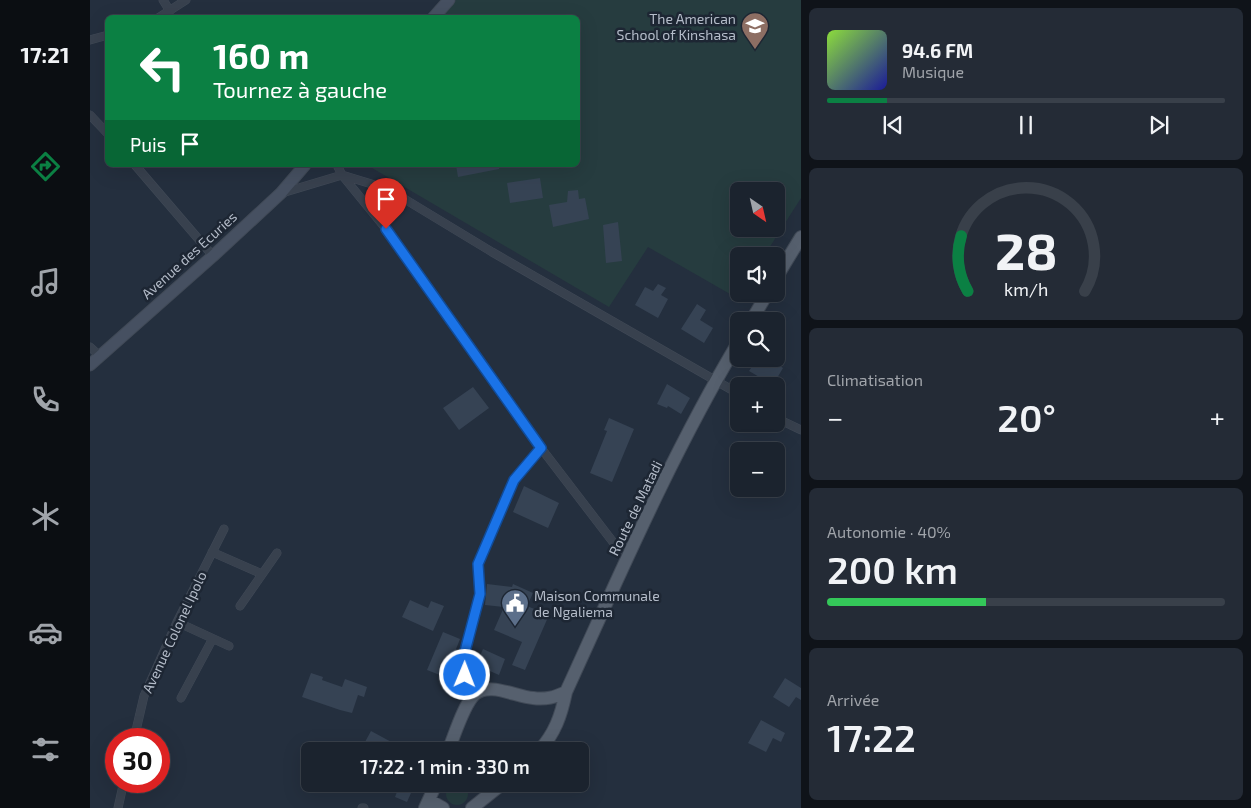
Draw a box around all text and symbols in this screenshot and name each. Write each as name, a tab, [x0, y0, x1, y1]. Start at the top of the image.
place label: The American School of Kinshasa	[617, 10, 736, 43]
school or university icon: The American School of Kinshasa	[740, 11, 770, 50]
text: 160 m	[213, 34, 309, 76]
icon: left	[130, 35, 195, 100]
text: 94.6 FM	[902, 39, 973, 62]
text: 17:21	[20, 41, 70, 67]
text: Musique	[902, 62, 964, 81]
text: Tournez à gauche	[213, 76, 387, 102]
icon: previous	[879, 111, 907, 139]
icon: pause	[1012, 111, 1040, 139]
icon: next	[1145, 111, 1173, 139]
icon: arrive	[176, 130, 204, 158]
text: Puis	[130, 133, 166, 156]
icon: directions	[28, 149, 63, 184]
pin	[365, 178, 407, 229]
north arrow	[730, 182, 785, 238]
map controls	[730, 182, 785, 497]
icon: arrive	[372, 185, 400, 213]
street label: Avenue des Ecuries	[138, 208, 240, 302]
text: 28	[995, 218, 1057, 280]
button: sound	[730, 247, 785, 302]
icon: music	[28, 265, 63, 300]
text: km/h	[1004, 278, 1048, 300]
button: search	[730, 312, 785, 367]
text: Climatisation	[827, 370, 923, 389]
button: +	[730, 377, 785, 432]
icon: phone	[28, 382, 63, 417]
text: 20°	[997, 394, 1056, 440]
text: −	[827, 400, 843, 434]
text: +	[1210, 400, 1225, 434]
button: −	[730, 442, 785, 497]
street label: Route de Matadi	[605, 458, 665, 558]
icon: climate	[28, 499, 63, 534]
text: Autonomie · 40%	[827, 522, 951, 541]
text: 200 km	[827, 546, 958, 592]
street label: Avenue Colonel Ipolo	[138, 568, 210, 696]
place label: Maison Communale de Ngaliema	[534, 587, 660, 620]
public building icon: Maison Communale de Ngaliema	[500, 588, 530, 627]
icon: car	[28, 615, 63, 650]
position arrow	[438, 648, 490, 700]
text: Arrivée	[827, 690, 879, 709]
text: 17:22	[827, 714, 916, 760]
speed limit sign: 30	[105, 728, 170, 793]
icon: filters	[28, 732, 63, 767]
text: 17:22 · 1 min · 330 m	[360, 755, 530, 778]

